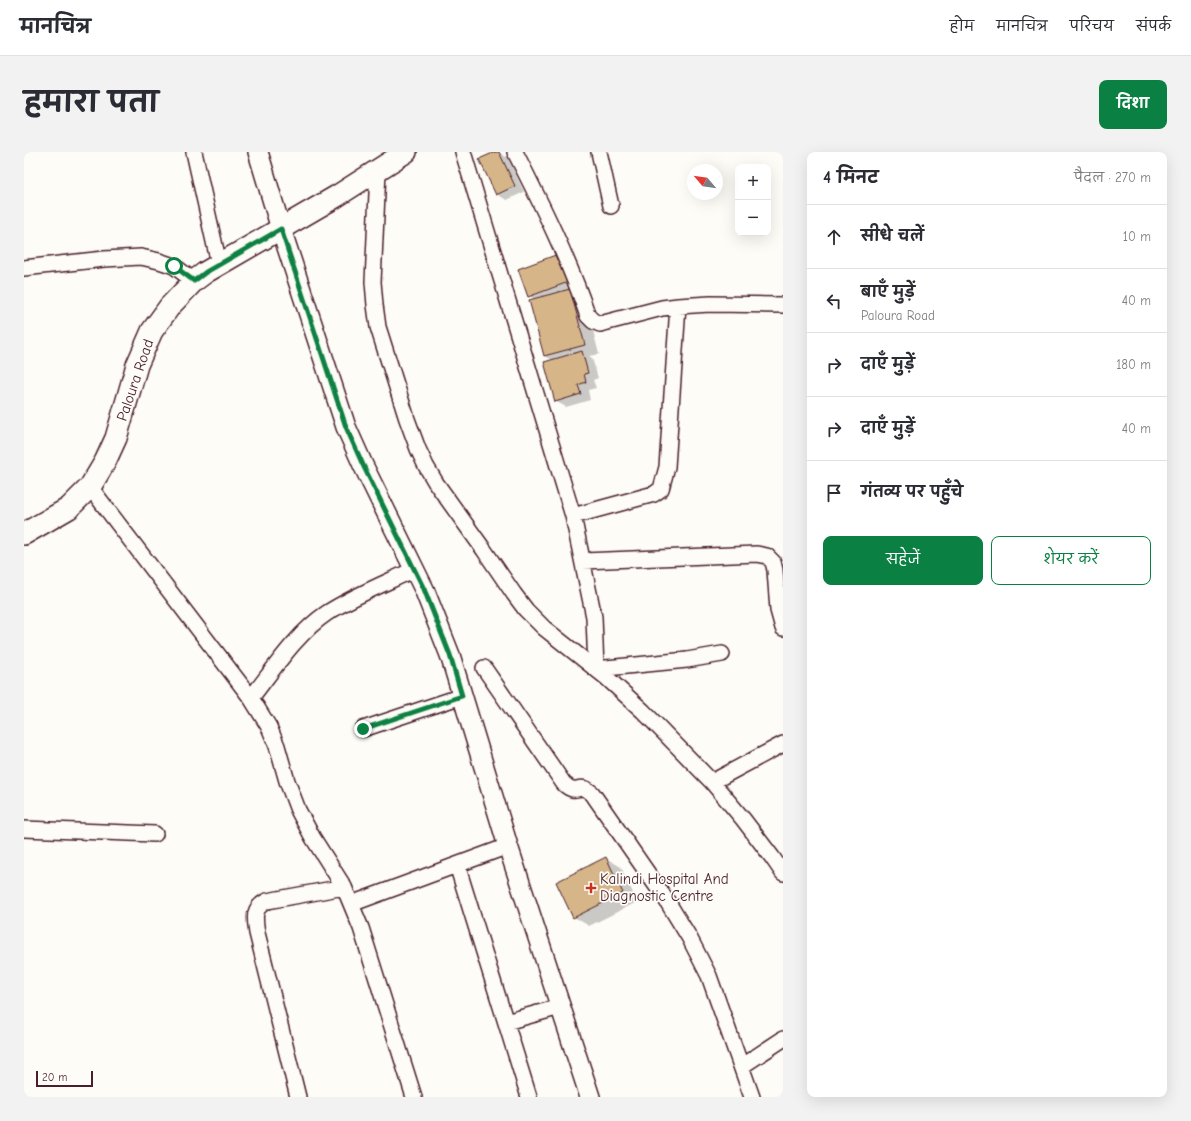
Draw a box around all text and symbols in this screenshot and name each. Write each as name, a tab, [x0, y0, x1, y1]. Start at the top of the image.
text: मानचित्र	[20, 16, 91, 38]
text: होम	[950, 18, 974, 35]
text: मानचित्र	[996, 18, 1048, 35]
text: परिचय	[1070, 18, 1114, 35]
text: संपर्क	[1136, 18, 1171, 35]
button: दिशा	[1099, 80, 1167, 129]
text: हमारा पता	[24, 87, 158, 119]
north arrow	[687, 164, 723, 200]
map controls	[735, 164, 771, 236]
button: +	[735, 164, 771, 200]
text: 4 मिनट	[823, 168, 878, 187]
text: पैदल · 270 m	[1074, 170, 1151, 185]
button: −	[735, 200, 771, 236]
icon: ahead	[823, 226, 845, 248]
text: सीधे चलें	[861, 227, 924, 245]
text: 10 m	[1123, 229, 1151, 244]
route start	[165, 257, 183, 275]
text: बाएँ मुड़ें	[861, 283, 915, 301]
icon: left	[823, 290, 845, 312]
text: 40 m	[1122, 293, 1151, 308]
text: Paloura Road	[861, 308, 935, 323]
street label: Paloura Road	[113, 337, 157, 423]
icon: right	[823, 354, 845, 376]
text: दाएँ मुड़ें	[861, 355, 915, 373]
text: 180 m	[1116, 357, 1151, 372]
icon: right	[823, 418, 845, 440]
text: दाएँ मुड़ें	[861, 419, 915, 437]
text: 40 m	[1122, 421, 1151, 436]
icon: arrive	[823, 482, 845, 504]
text: गंतव्य पर पहुँचे	[861, 483, 963, 501]
button: सहेजें	[823, 536, 983, 585]
button: शेयर करें	[991, 536, 1151, 585]
route end	[354, 720, 372, 738]
place label: Kalindi Hospital And Diagnostic Centre	[600, 870, 729, 905]
marker: Kalindi Hospital And Diagnostic Centre	[585, 882, 597, 894]
scale bar	[36, 1069, 93, 1088]
text: 20 m	[42, 1071, 67, 1084]

